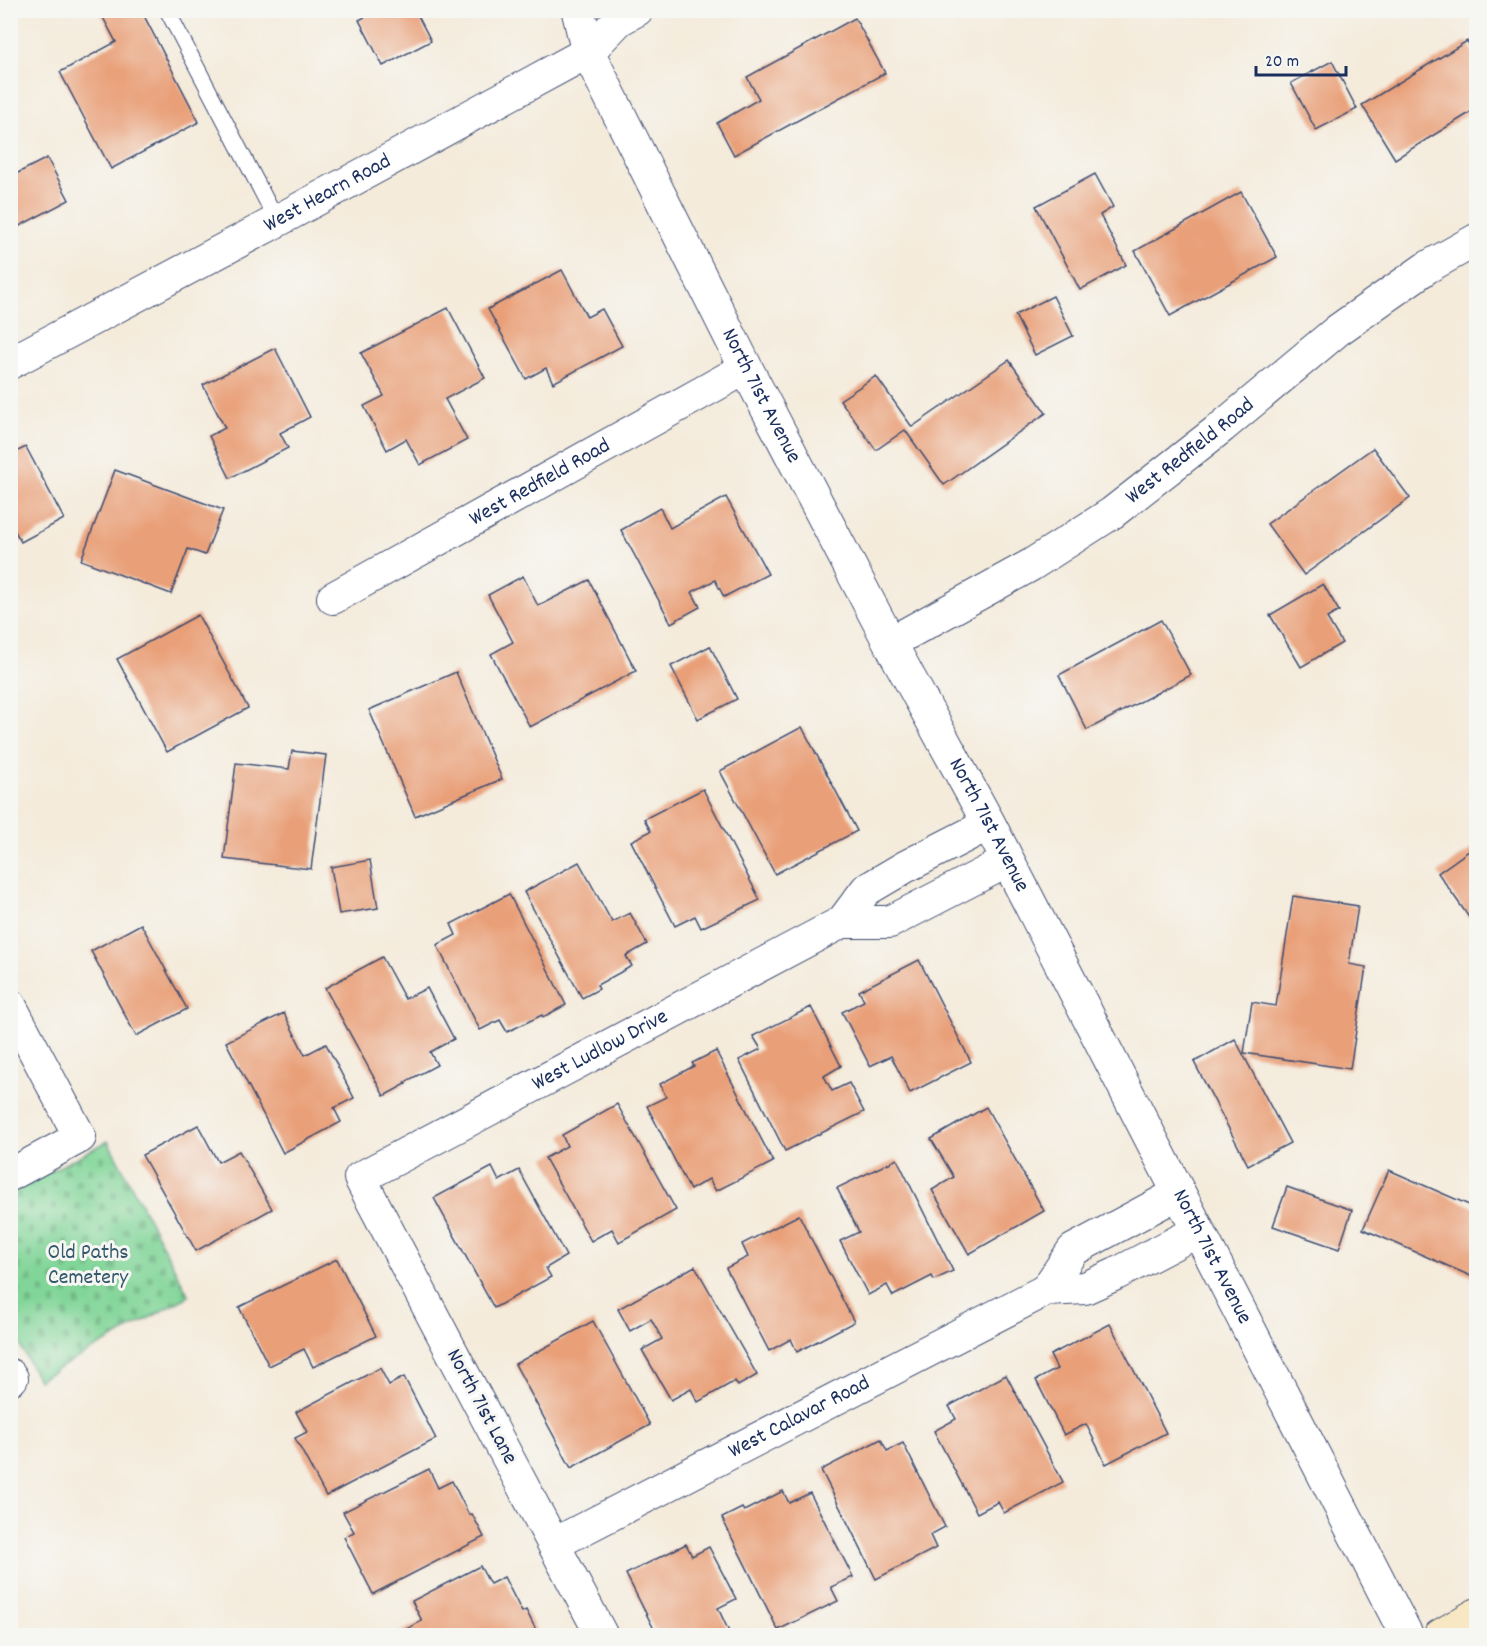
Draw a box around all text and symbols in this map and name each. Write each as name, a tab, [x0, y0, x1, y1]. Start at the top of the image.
scale bar	[1256, 39, 1346, 77]
text: 20 m	[1265, 50, 1299, 75]
street label: West Hearn Road	[258, 146, 397, 241]
street label: North 71st Avenue	[713, 323, 809, 469]
street label: West Redfield Road	[1119, 390, 1262, 512]
street label: West Redfield Road	[464, 431, 616, 534]
street label: North 71st Avenue	[940, 752, 1037, 898]
street label: West Ludlow Drive	[527, 1001, 674, 1099]
street label: North 71st Avenue	[1164, 1184, 1259, 1330]
park label: Old Paths Cemetery	[48, 1238, 129, 1294]
street label: North 71st Lane	[438, 1344, 524, 1470]
street label: West Calavar Road	[723, 1368, 875, 1467]

